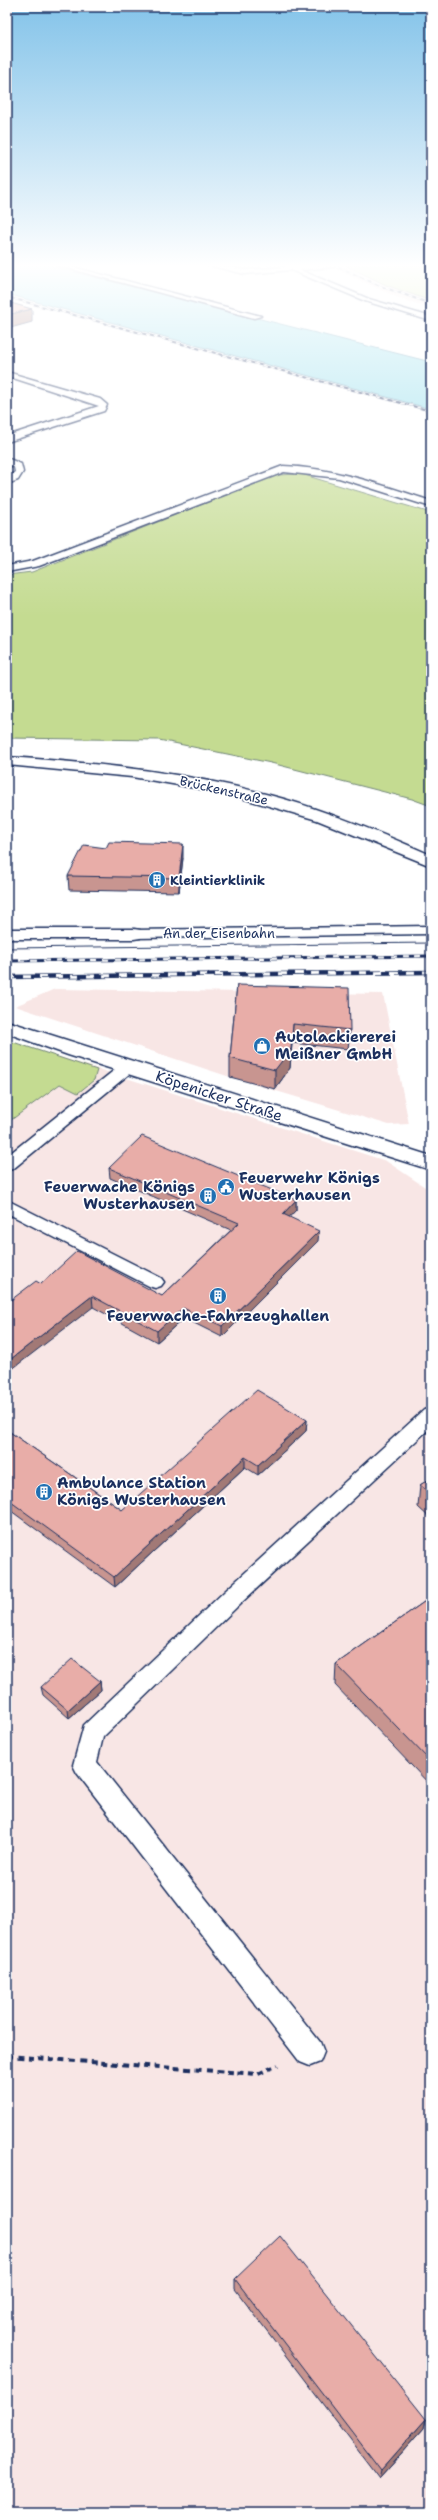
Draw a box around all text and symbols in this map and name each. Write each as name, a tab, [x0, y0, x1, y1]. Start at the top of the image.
street label: Brückenstraße	[178, 772, 270, 809]
building icon: Kleintierklinik	[147, 870, 167, 890]
place label: Kleintierklinik	[170, 872, 265, 889]
street label: An der Eisenbahn	[163, 925, 275, 942]
place label: Autolackiererei Meißner GmbH	[275, 1027, 396, 1064]
shop icon: Autolackiererei Meißner GmbH	[252, 1036, 272, 1056]
street label: Köpenicker Straße	[153, 1066, 285, 1126]
place label: Feuerwehr Königs Wusterhausen	[239, 1168, 380, 1205]
place label: Feuerwache Königs Wusterhausen	[44, 1177, 195, 1214]
public building icon: Feuerwehr Königs Wusterhausen	[216, 1177, 236, 1197]
building icon: Feuerwache Königs Wusterhausen	[198, 1186, 218, 1206]
building icon: Feuerwache-Fahrzeughallen	[208, 1286, 228, 1306]
place label: Feuerwache-Fahrzeughallen	[107, 1306, 329, 1326]
place label: Ambulance Station Königs Wusterhausen	[57, 1473, 226, 1510]
building icon: Ambulance Station Königs Wusterhausen	[34, 1482, 54, 1502]

